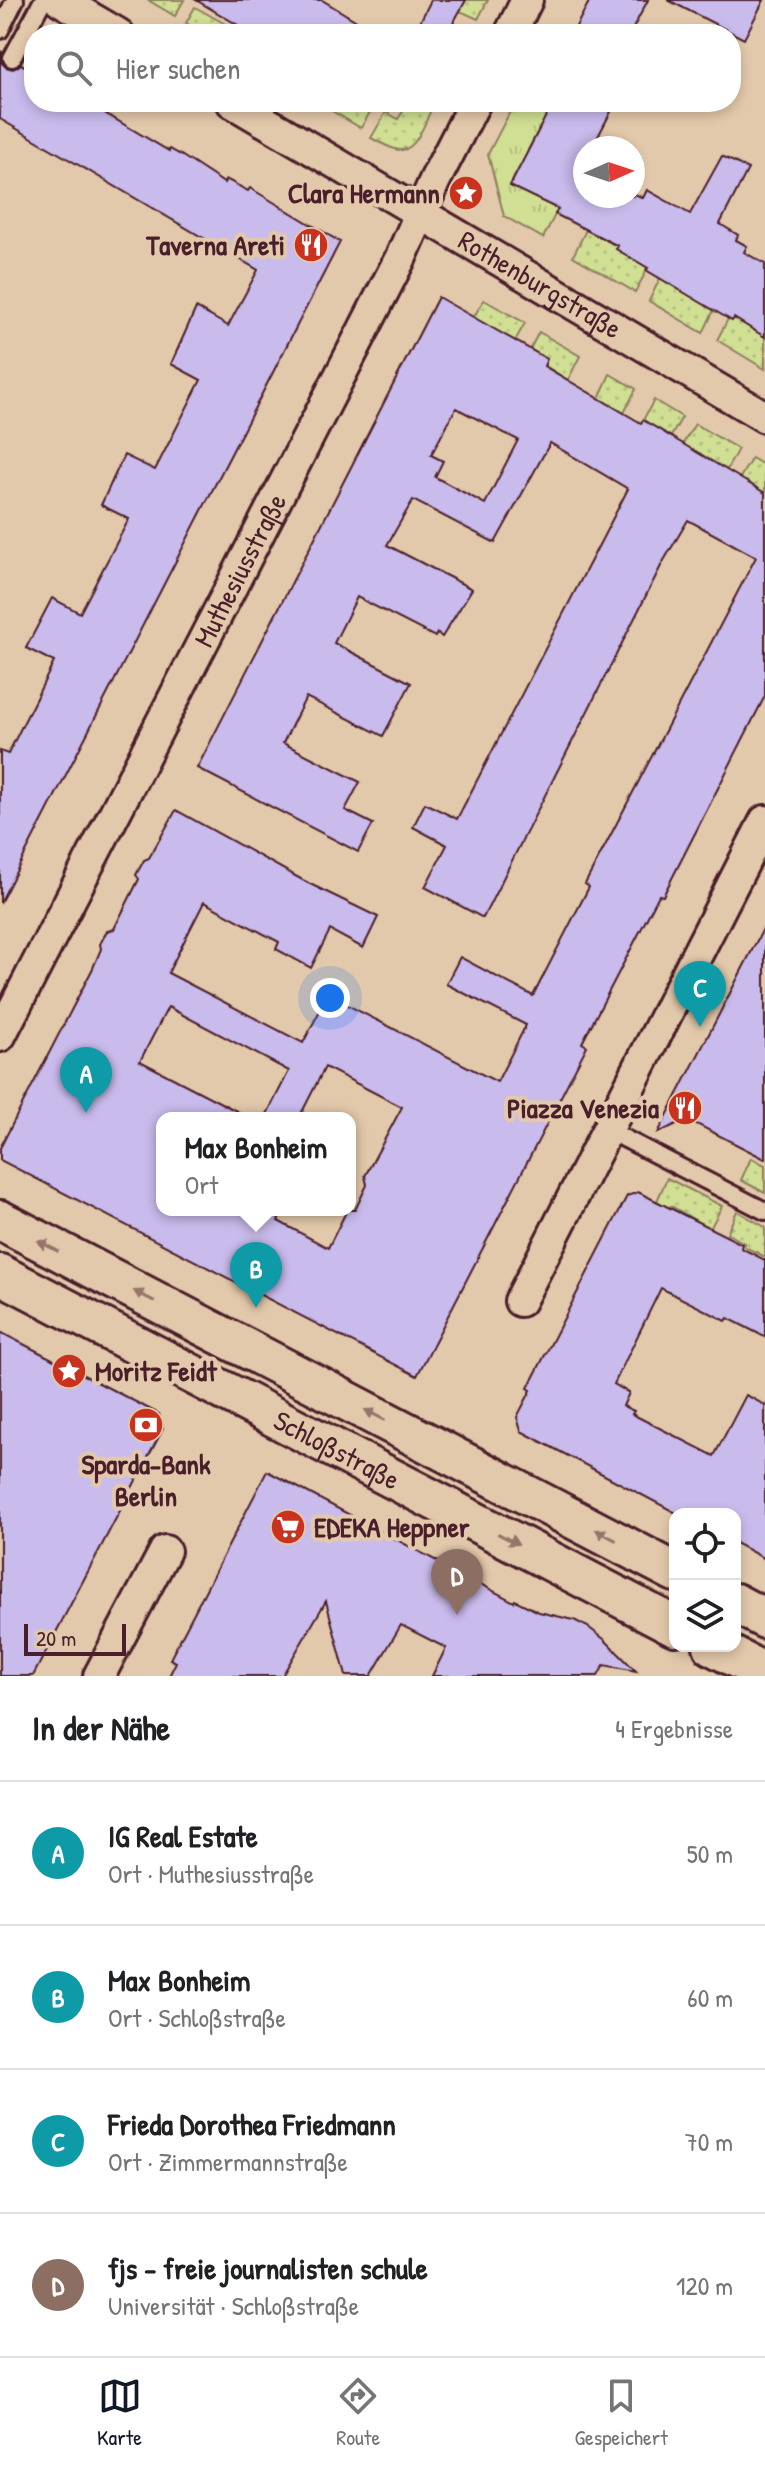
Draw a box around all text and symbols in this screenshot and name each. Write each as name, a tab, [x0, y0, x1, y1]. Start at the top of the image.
search box	[24, 24, 741, 112]
icon: search	[52, 46, 96, 90]
text: Hier suchen	[116, 48, 240, 88]
north arrow	[573, 136, 645, 208]
place label: Clara Hermann	[288, 174, 440, 212]
place icon: Clara Hermann	[447, 174, 485, 212]
street label: Rothenburgstraße	[452, 221, 629, 347]
place label: Taverna Areti	[145, 226, 285, 264]
restaurant icon: Taverna Areti	[292, 226, 330, 264]
street label: Muthesiusstraße	[185, 487, 295, 653]
pin: C	[674, 961, 726, 1027]
your location	[310, 978, 350, 1018]
pin: A	[60, 1047, 112, 1113]
place label: Piazza Venezia	[507, 1089, 659, 1127]
restaurant icon: Piazza Venezia	[666, 1089, 704, 1127]
popup	[156, 1112, 356, 1216]
text: Max Bonheim	[185, 1127, 327, 1167]
text: Ort	[185, 1167, 218, 1202]
one-way arrow	[37, 1239, 60, 1252]
pin: B	[230, 1242, 282, 1308]
one-way arrow	[133, 1290, 156, 1303]
place icon: Moritz Feidt	[50, 1352, 88, 1390]
place label: Moritz Feidt	[95, 1352, 218, 1390]
street label: Schloßstraße	[267, 1401, 407, 1498]
bank icon: Sparda-Bank Berlin	[127, 1406, 165, 1444]
one-way arrow	[364, 1409, 387, 1422]
place label: Sparda-Bank Berlin	[81, 1445, 211, 1515]
supermarket icon: EDEKA Heppner	[269, 1508, 307, 1546]
place label: EDEKA Heppner	[314, 1508, 470, 1547]
map controls	[669, 1508, 741, 1652]
button: locate	[669, 1508, 741, 1580]
one-way arrow	[594, 1529, 617, 1542]
one-way arrow	[497, 1531, 519, 1545]
pin: D	[431, 1549, 483, 1615]
button: layers	[669, 1580, 741, 1652]
scale bar	[24, 1620, 126, 1656]
text: 20 m	[36, 1623, 76, 1653]
text: In der Nähe	[32, 1705, 170, 1751]
text: 4 Ergebnisse	[615, 1711, 733, 1746]
text: IG Real Estate	[108, 1816, 258, 1856]
text: A	[52, 1836, 64, 1871]
text: 50 m	[687, 1836, 733, 1871]
text: Ort · Muthesiusstraße	[108, 1856, 314, 1891]
text: Max Bonheim	[108, 1960, 250, 2000]
text: B	[51, 1980, 65, 2015]
text: 60 m	[687, 1980, 733, 2015]
text: Ort · Schloßstraße	[108, 2000, 286, 2035]
text: Frieda Dorothea Friedmann	[108, 2104, 396, 2144]
text: C	[51, 2124, 65, 2159]
text: 70 m	[685, 2124, 733, 2159]
text: Ort · Zimmermannstraße	[108, 2144, 348, 2179]
text: fjs - freie journalisten schule	[108, 2248, 428, 2288]
text: D	[52, 2268, 64, 2303]
text: 120 m	[676, 2268, 733, 2303]
text: Universität · Schloßstraße	[108, 2288, 359, 2323]
tab: Karte	[97, 2374, 142, 2452]
tab: Route	[336, 2374, 380, 2452]
tab: Gespeichert	[574, 2374, 668, 2452]

